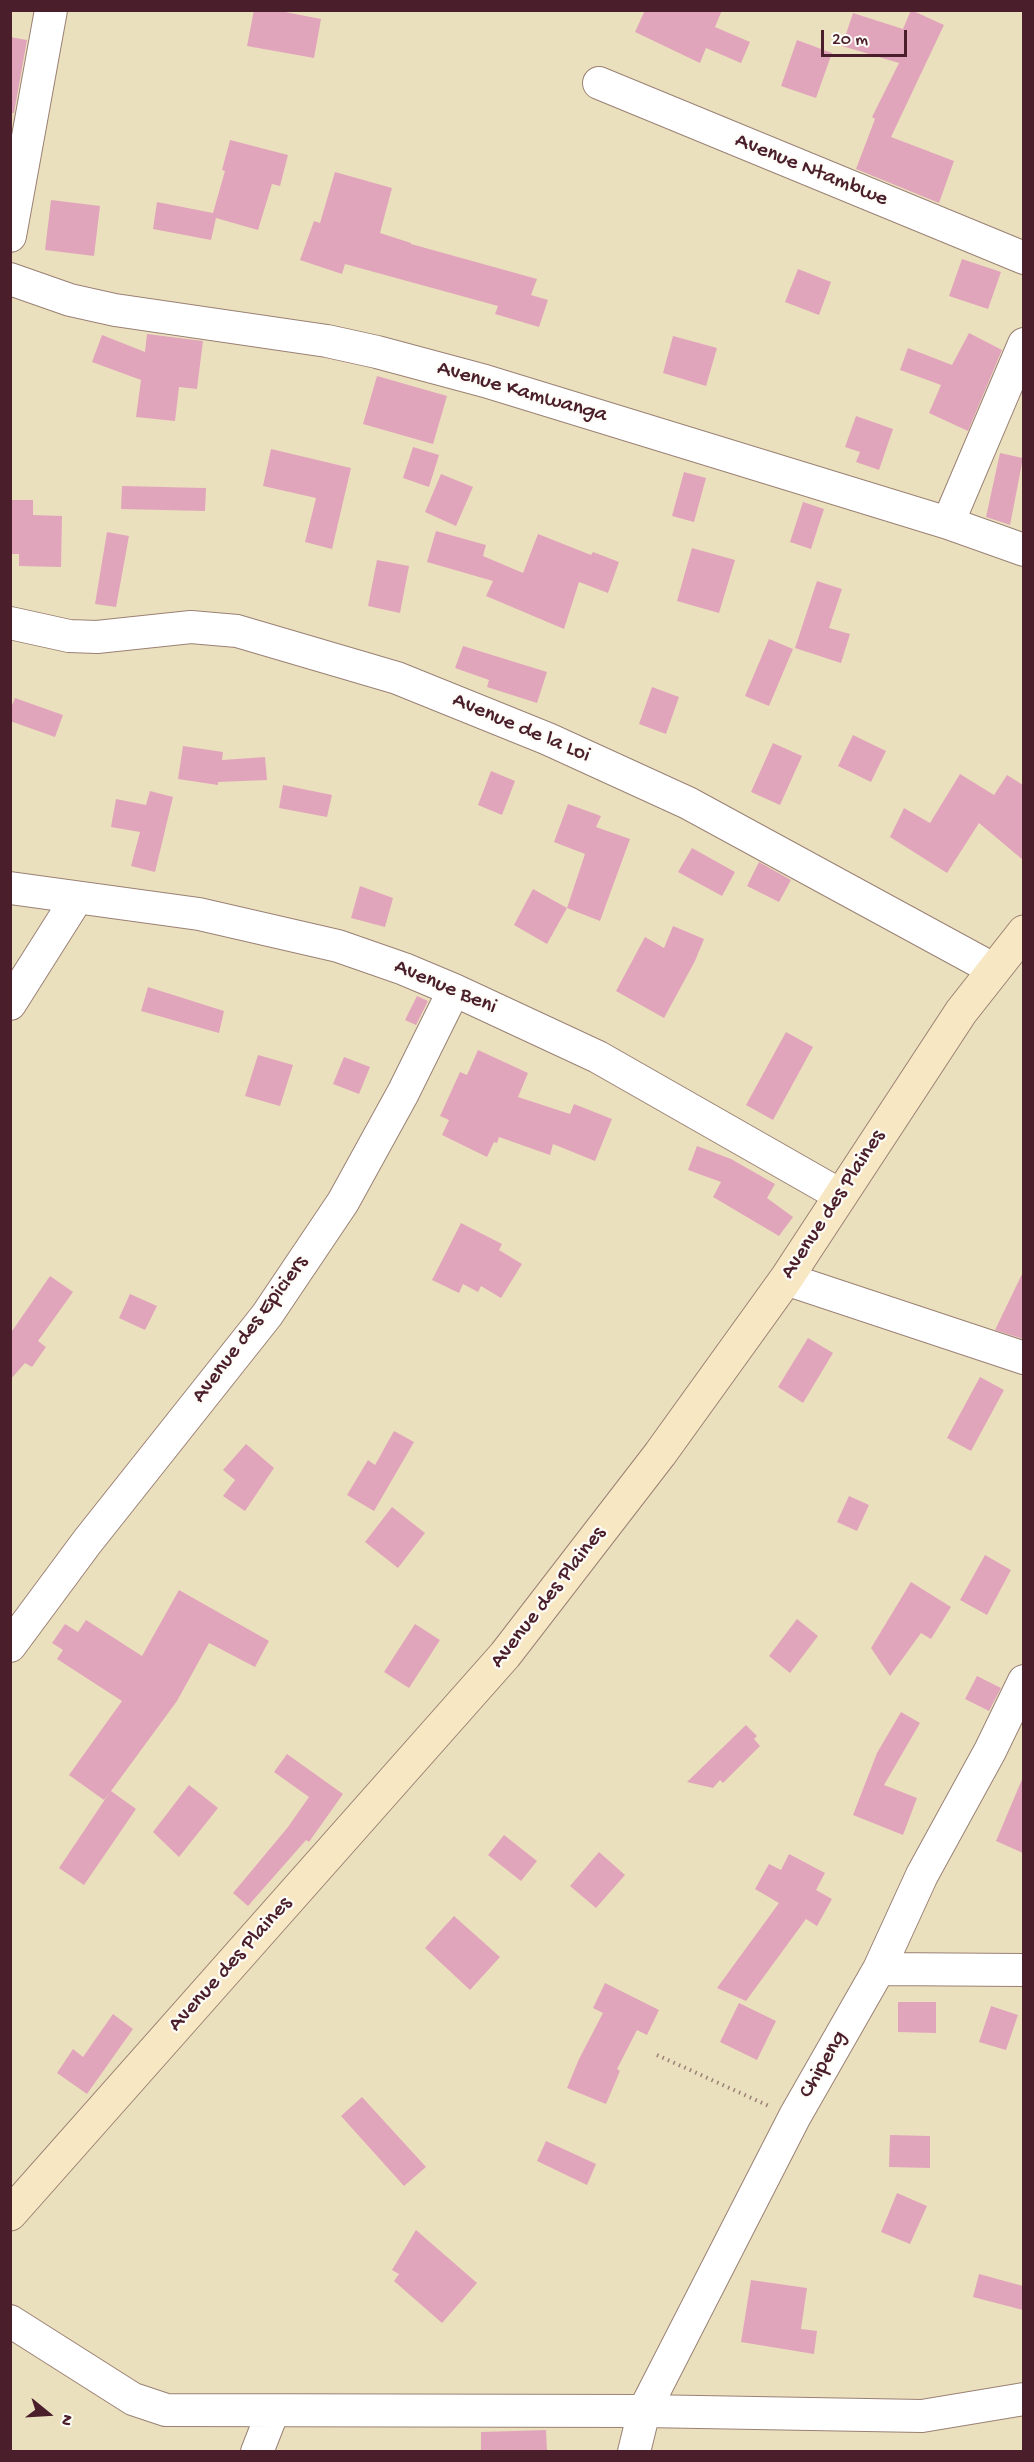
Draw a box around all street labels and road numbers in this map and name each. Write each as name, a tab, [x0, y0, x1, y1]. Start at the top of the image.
street label: Avenue Ntambwe	[731, 128, 891, 214]
street label: Avenue Kamwanga	[434, 356, 610, 430]
street label: Avenue de la Loi	[448, 688, 594, 770]
street label: Avenue Beni	[390, 955, 500, 1021]
street label: Avenue des Plaines	[776, 1125, 892, 1285]
street label: Avenue des Epiciers	[187, 1251, 315, 1409]
street label: Avenue des Plaines	[485, 1522, 613, 1674]
street label: Avenue des Plaines	[163, 1892, 299, 2038]
street label: Chipeng	[794, 2027, 854, 2103]

